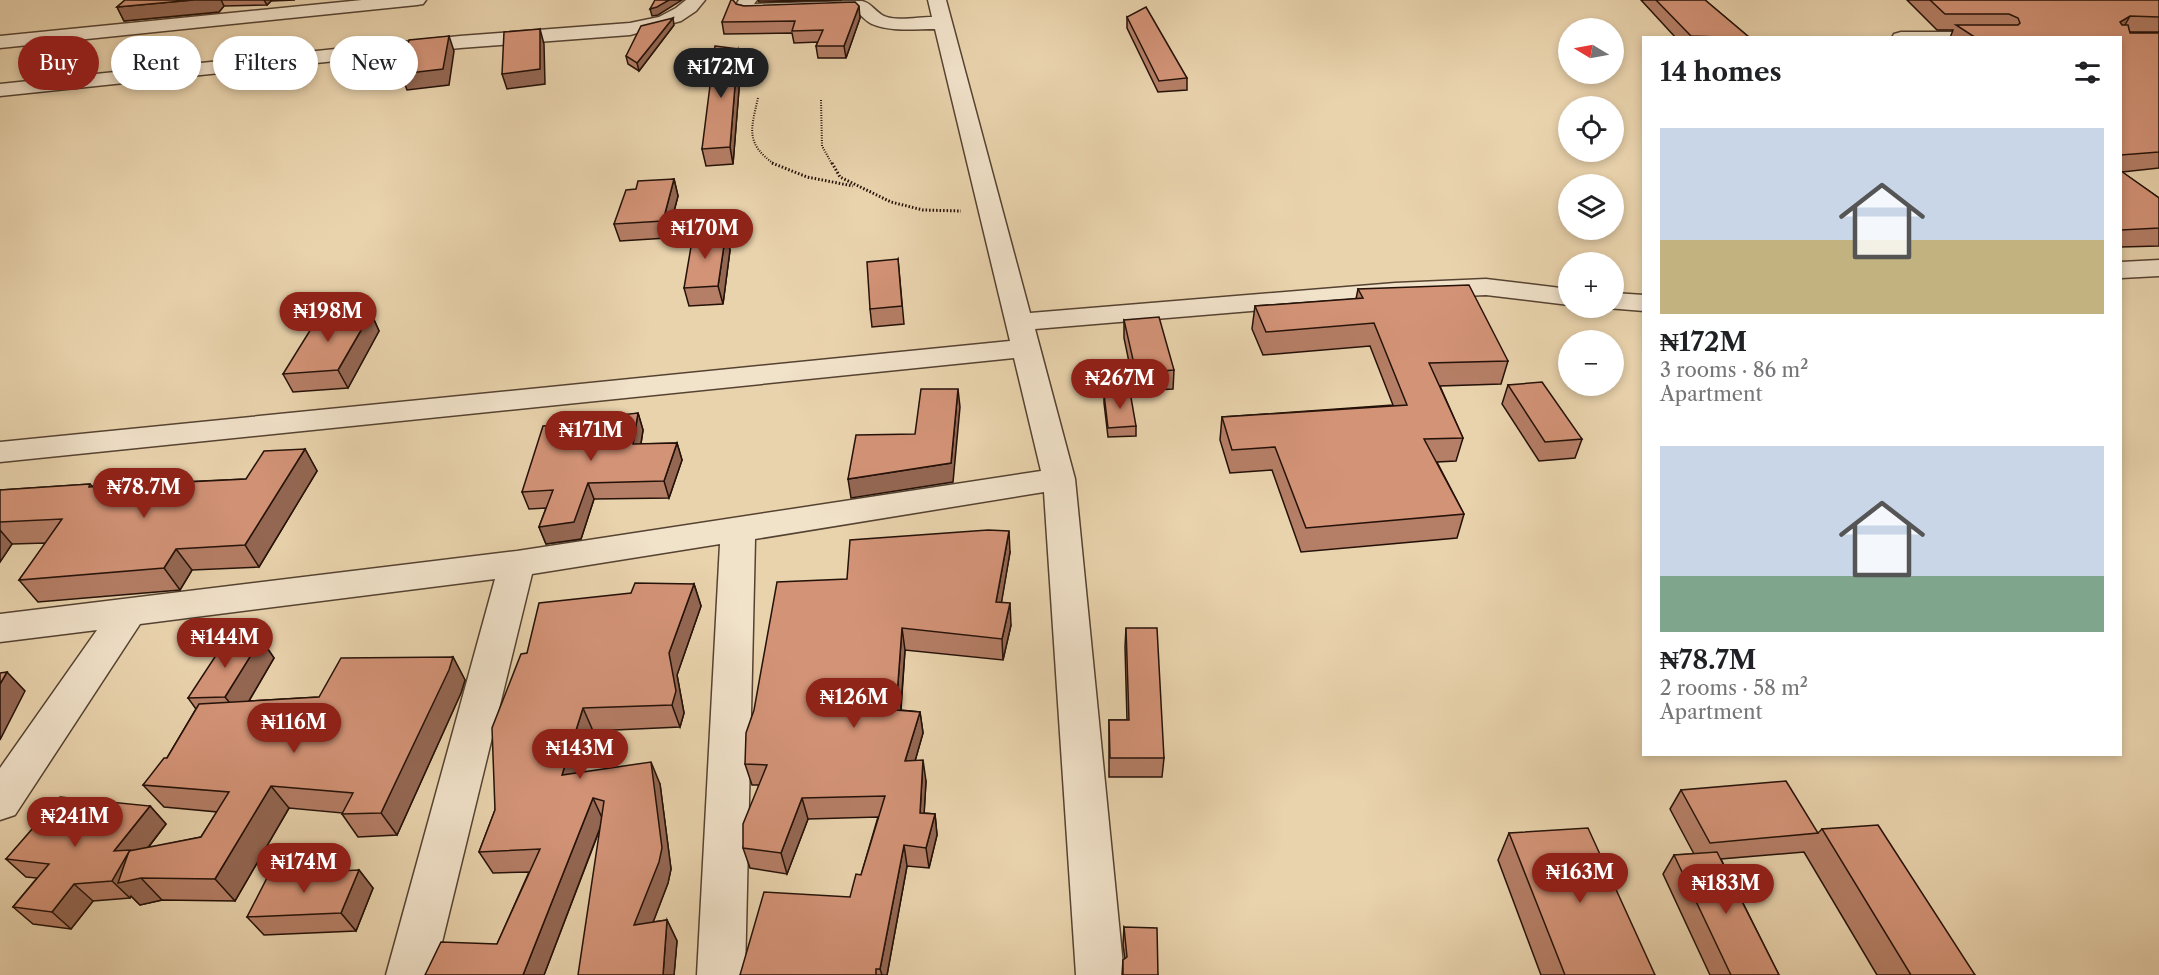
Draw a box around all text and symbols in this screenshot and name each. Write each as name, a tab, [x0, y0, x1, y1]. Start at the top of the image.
north arrow	[1558, 18, 1624, 84]
map controls	[1558, 18, 1624, 396]
chip: Buy	[18, 36, 99, 90]
chip: Rent	[111, 36, 201, 90]
chip: Filters	[213, 36, 318, 90]
chip: New	[330, 36, 418, 90]
pin: ₦172M	[679, 48, 763, 99]
text: ₦172M	[688, 55, 754, 79]
text: 14 homes	[1660, 56, 1782, 88]
icon: filters	[2071, 56, 2104, 89]
button: locate	[1558, 96, 1624, 162]
icon: home	[1828, 167, 1936, 275]
button: layers	[1558, 174, 1624, 240]
pin: ₦170M	[663, 209, 747, 260]
text: ₦170M	[671, 216, 739, 240]
button: +	[1558, 252, 1624, 318]
pin: ₦198M	[286, 292, 370, 343]
text: ₦198M	[294, 299, 362, 323]
text: ₦172M	[1660, 326, 1747, 358]
button: −	[1558, 330, 1624, 396]
text: 3 rooms · 86 m²	[1660, 358, 1808, 382]
pin: ₦267M	[1078, 359, 1162, 410]
text: ₦267M	[1085, 366, 1155, 390]
text: Apartment	[1660, 382, 1763, 406]
pin: ₦171M	[549, 411, 633, 462]
text: ₦171M	[559, 418, 623, 442]
pin: ₦78.7M	[95, 468, 193, 519]
text: ₦78.7M	[107, 475, 181, 499]
icon: home	[1828, 485, 1936, 593]
pin: ₦144M	[183, 618, 267, 669]
text: ₦144M	[191, 625, 259, 649]
text: ₦78.7M	[1660, 644, 1756, 676]
text: 2 rooms · 58 m²	[1660, 676, 1808, 700]
pin: ₦126M	[812, 678, 896, 729]
text: ₦126M	[820, 685, 888, 709]
text: Apartment	[1660, 700, 1763, 724]
pin: ₦116M	[252, 703, 336, 754]
text: ₦116M	[261, 710, 327, 734]
pin: ₦143M	[538, 729, 622, 780]
text: ₦143M	[546, 736, 614, 760]
pin: ₦241M	[33, 797, 117, 848]
text: ₦241M	[41, 804, 109, 828]
pin: ₦174M	[262, 843, 346, 894]
text: ₦174M	[271, 850, 337, 874]
pin: ₦163M	[1538, 853, 1622, 904]
text: ₦163M	[1546, 860, 1614, 884]
pin: ₦183M	[1684, 864, 1768, 915]
text: ₦183M	[1692, 871, 1760, 895]

